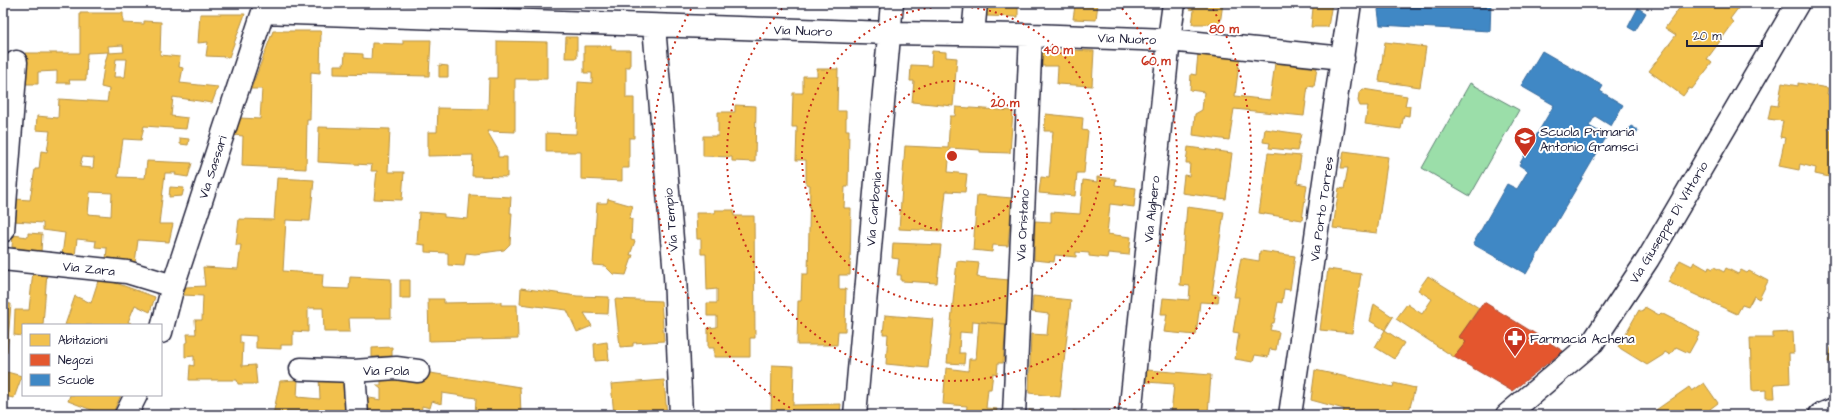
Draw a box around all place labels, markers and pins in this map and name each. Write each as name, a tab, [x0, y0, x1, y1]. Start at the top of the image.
place label: Scuola Primaria Antonio Gramsci	[1540, 123, 1638, 156]
school or university icon: Scuola Primaria Antonio Gramsci	[1512, 125, 1538, 158]
centre of rings	[945, 149, 959, 163]
pharmacy icon: Farmacia Achena	[1502, 325, 1528, 358]
place label: Farmacia Achena	[1530, 330, 1635, 348]

